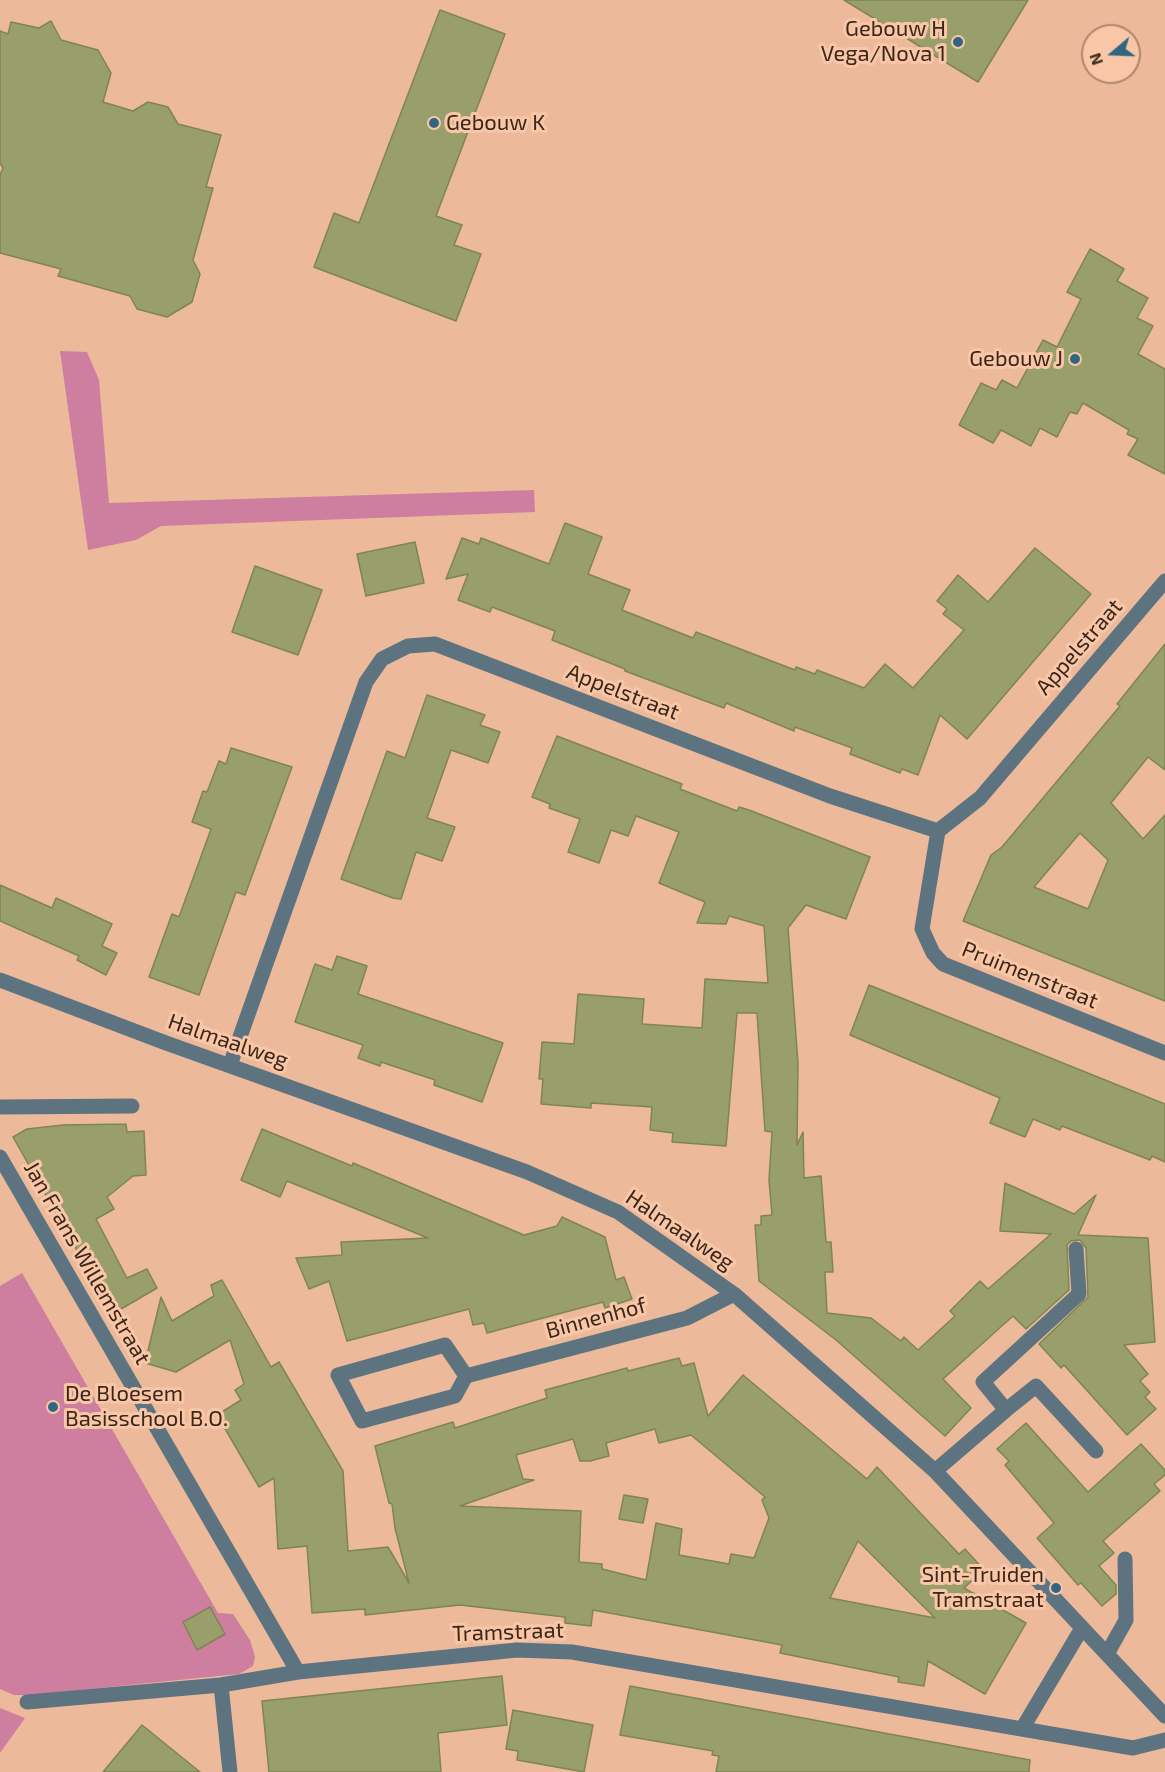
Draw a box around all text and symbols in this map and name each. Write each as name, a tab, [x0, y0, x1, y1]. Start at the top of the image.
place label: Gebouw H Vega/Nova 1	[821, 16, 946, 68]
north arrow	[1081, 24, 1141, 84]
marker: Gebouw H Vega/Nova 1	[951, 35, 965, 49]
text: N	[1085, 51, 1106, 68]
place label: Gebouw K	[446, 110, 545, 136]
marker: Gebouw K	[427, 116, 441, 130]
place label: Gebouw J	[969, 346, 1063, 372]
marker: Gebouw J	[1068, 352, 1082, 366]
street label: Appelstraat	[1030, 594, 1128, 700]
street label: Appelstraat	[563, 658, 683, 726]
street label: Pruimenstraat	[958, 936, 1102, 1014]
street label: Halmaalweg	[165, 1008, 291, 1074]
street label: Jan Frans Willemstraat	[18, 1157, 156, 1369]
street label: Halmaalweg	[621, 1184, 739, 1276]
street label: Binnenhof	[543, 1292, 649, 1344]
place label: De Bloesem Basisschool B.O.	[65, 1381, 228, 1432]
marker: De Bloesem Basisschool B.O.	[46, 1400, 60, 1414]
place label: Sint-Truiden Tramstraat	[922, 1562, 1044, 1614]
marker: Sint-Truiden Tramstraat	[1049, 1581, 1063, 1595]
street label: Tramstraat	[452, 1617, 564, 1647]

